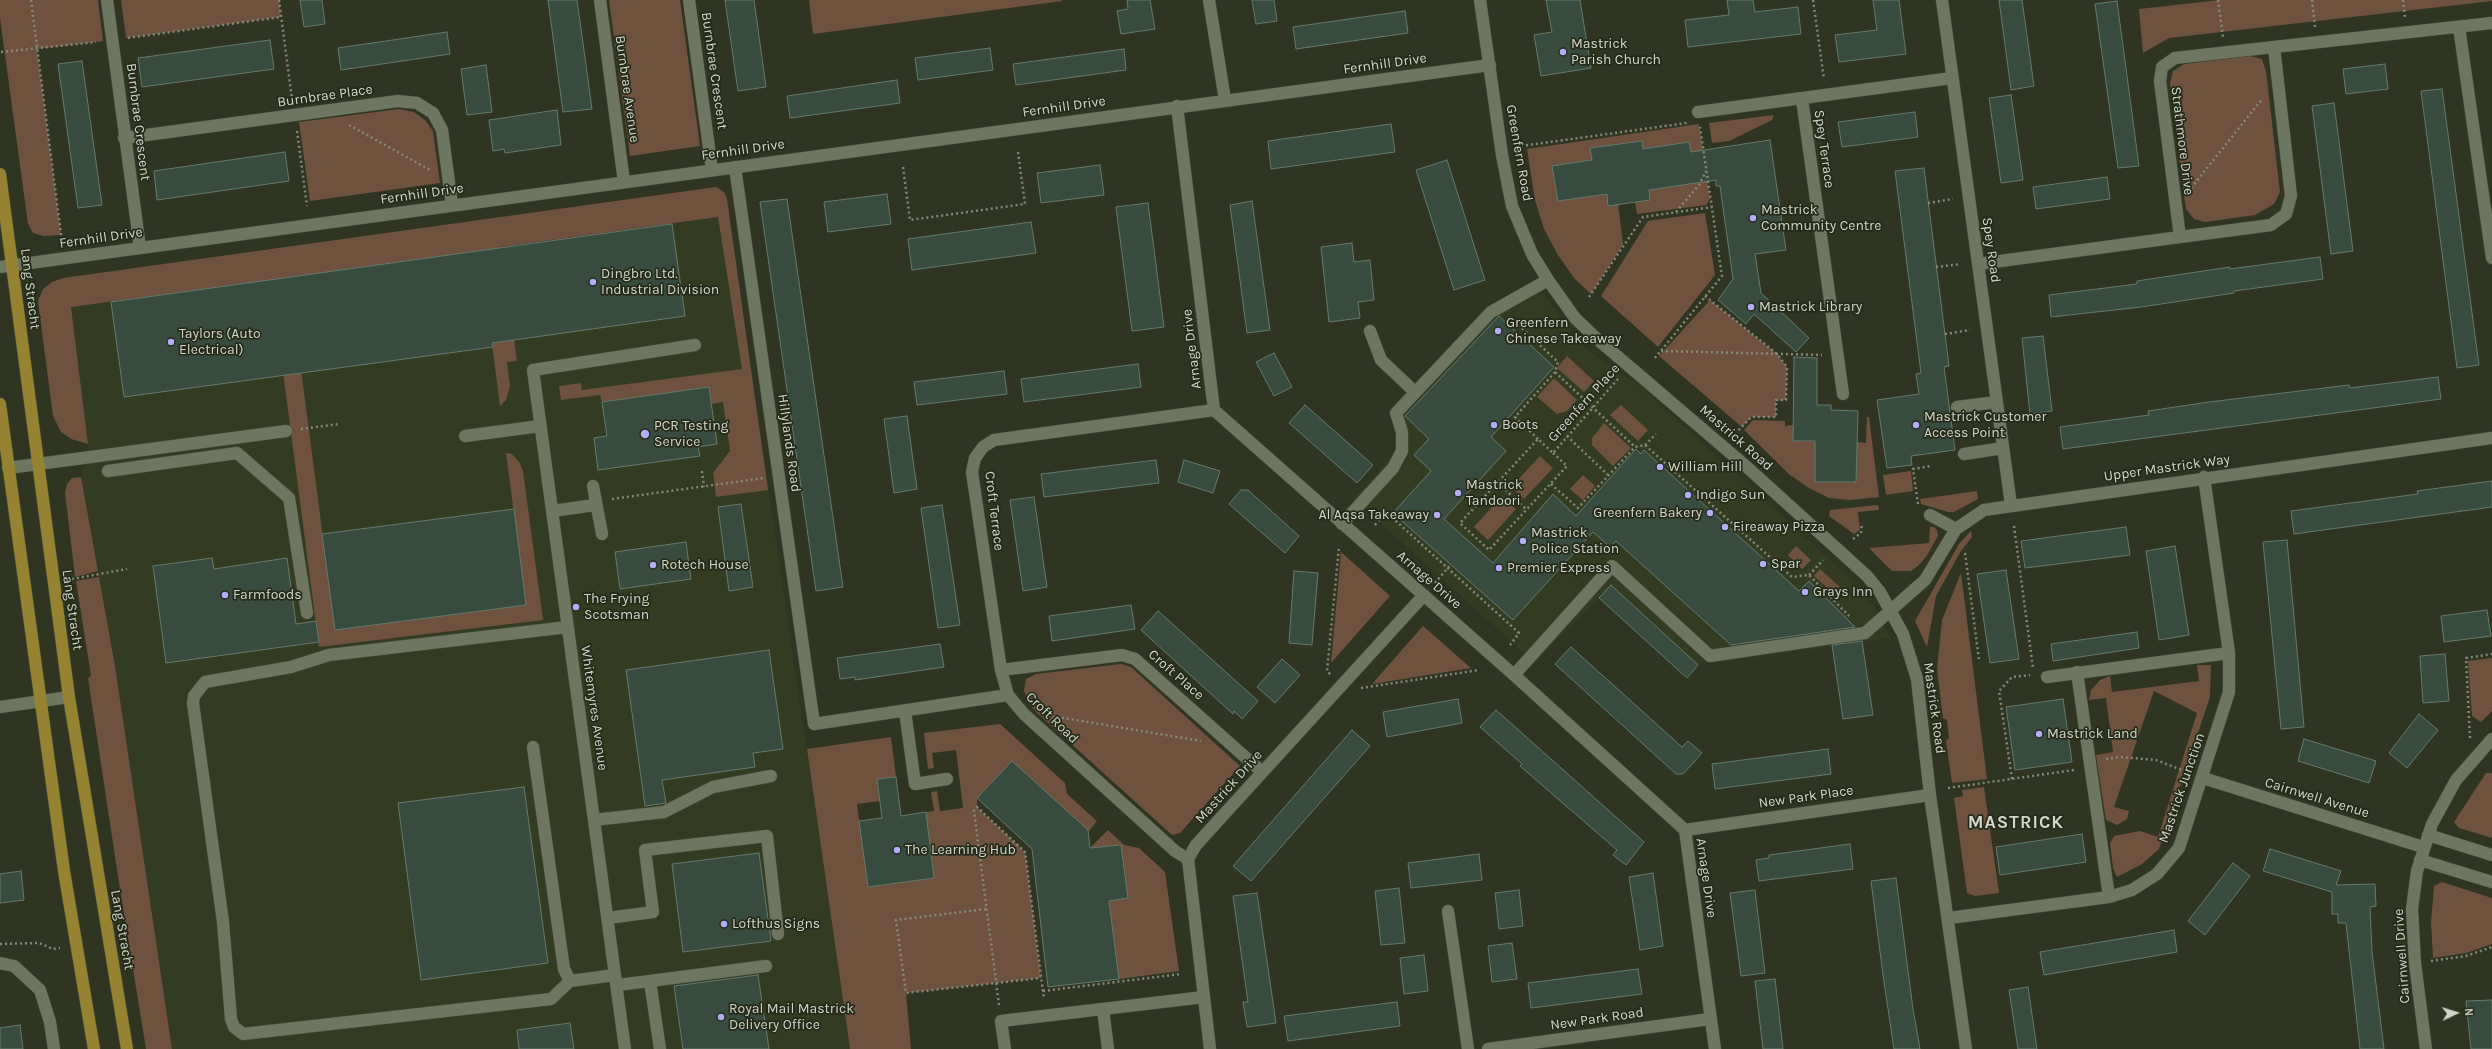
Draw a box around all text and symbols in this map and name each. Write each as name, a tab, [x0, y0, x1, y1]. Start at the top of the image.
street label: Burnbrae Crescent	[697, 11, 731, 131]
street label: Burnbrae Avenue	[611, 34, 643, 144]
place label: Mastrick Parish Church	[1571, 36, 1661, 68]
marker: Mastrick Parish Church	[1558, 47, 1568, 57]
street label: Fernhill Drive	[1342, 50, 1428, 78]
street label: Burnbrae Crescent	[122, 62, 154, 182]
street label: Burnbrae Place	[276, 81, 374, 111]
street label: Strathmore Drive	[2167, 86, 2197, 196]
street label: Fernhill Drive	[1021, 93, 1107, 121]
street label: Greenfern Road	[1502, 103, 1536, 203]
street label: Spey Terrace	[1810, 109, 1838, 189]
street label: Fernhill Drive	[700, 136, 786, 164]
street label: Fernhill Drive	[379, 180, 465, 208]
place label: Mastrick Community Centre	[1761, 202, 1881, 234]
marker: Mastrick Community Centre	[1748, 213, 1758, 223]
street label: Spey Road	[1978, 216, 2004, 284]
street label: Fernhill Drive	[58, 224, 144, 252]
street label: Lang Stracht	[17, 248, 43, 330]
place label: Dingbro Ltd. Industrial Division	[601, 266, 719, 298]
marker: Dingbro Ltd. Industrial Division	[588, 277, 598, 287]
place label: Mastrick Library	[1759, 299, 1862, 315]
marker: Mastrick Library	[1746, 302, 1756, 312]
street label: Arnage Drive	[1179, 308, 1205, 390]
place label: Greenfern Chinese Takeaway	[1506, 315, 1621, 348]
place label: Taylors (Auto Electrical)	[179, 326, 261, 358]
marker: Greenfern Chinese Takeaway	[1493, 326, 1503, 336]
marker: Taylors (Auto Electrical)	[166, 337, 176, 347]
street label: Greenfern Place	[1544, 360, 1624, 446]
street label: Hillylands Road	[774, 393, 804, 493]
street label: Mastrick Road	[1696, 401, 1776, 475]
place label: Mastrick Customer Access Point	[1924, 409, 2047, 442]
place label: Boots	[1502, 417, 1539, 433]
place label: PCR Testing Service	[654, 418, 729, 450]
marker: Boots	[1489, 420, 1499, 430]
marker: Mastrick Customer Access Point	[1911, 420, 1921, 430]
marker: PCR Testing Service	[639, 428, 651, 440]
street label: Upper Mastrick Way	[2103, 451, 2231, 485]
place label: William Hill	[1668, 459, 1742, 475]
marker: William Hill	[1655, 462, 1665, 472]
street label: Croft Terrace	[981, 470, 1007, 552]
place label: Mastrick Tandoori	[1466, 477, 1523, 510]
place label: Indigo Sun	[1696, 487, 1765, 503]
marker: Mastrick Tandoori	[1453, 488, 1463, 498]
marker: Indigo Sun	[1683, 490, 1693, 500]
place label: Greenfern Bakery	[1593, 505, 1702, 521]
place label: Al Aqsa Takeaway	[1318, 507, 1429, 523]
marker: Greenfern Bakery	[1705, 508, 1715, 518]
marker: Al Aqsa Takeaway	[1432, 510, 1442, 520]
place label: Fireaway Pizza	[1733, 519, 1825, 535]
marker: Fireaway Pizza	[1720, 522, 1730, 532]
place label: Mastrick Police Station	[1531, 525, 1619, 558]
marker: Mastrick Police Station	[1518, 536, 1528, 546]
street label: Arnage Drive	[1393, 547, 1465, 613]
place label: Spar	[1771, 556, 1800, 572]
place label: Rotech House	[661, 557, 749, 573]
marker: Spar	[1758, 559, 1768, 569]
marker: Rotech House	[648, 560, 658, 570]
place label: Premier Express	[1507, 560, 1610, 576]
marker: Premier Express	[1494, 563, 1504, 573]
street label: Lang Stracht	[58, 569, 86, 651]
place label: Grays Inn	[1813, 584, 1873, 600]
place label: Farmfoods	[233, 587, 302, 603]
marker: Grays Inn	[1800, 587, 1810, 597]
marker: Farmfoods	[220, 590, 230, 600]
place label: The Frying Scotsman	[584, 591, 649, 624]
marker: The Frying Scotsman	[571, 602, 581, 612]
street label: Whitemyres Avenue	[577, 644, 611, 772]
street label: Croft Place	[1145, 646, 1207, 704]
street label: Mastrick Road	[1919, 661, 1949, 755]
street label: Croft Road	[1022, 689, 1082, 747]
place label: Mastrick Land	[2047, 726, 2138, 742]
marker: Mastrick Land	[2034, 729, 2044, 739]
street label: Mastrick Junction	[2155, 731, 2209, 845]
street label: Mastrick Drive	[1192, 747, 1266, 827]
street label: Cairnwell Avenue	[2263, 774, 2371, 822]
street label: New Park Place	[1757, 782, 1855, 812]
district label: MASTRICK	[1968, 812, 2064, 834]
street label: Arnage Drive	[1692, 837, 1720, 919]
place label: The Learning Hub	[905, 842, 1016, 858]
marker: The Learning Hub	[892, 845, 902, 855]
street label: Lang Stracht	[107, 888, 137, 972]
street label: Cairnwell Drive	[2390, 908, 2414, 1004]
place label: Lofthus Signs	[732, 916, 820, 932]
marker: Lofthus Signs	[719, 919, 729, 929]
north arrow	[2436, 993, 2476, 1033]
place label: Royal Mail Mastrick Delivery Office	[729, 1001, 854, 1034]
street label: New Park Road	[1549, 1004, 1645, 1034]
text: N	[2462, 1008, 2475, 1017]
marker: Royal Mail Mastrick Delivery Office	[716, 1012, 726, 1022]

